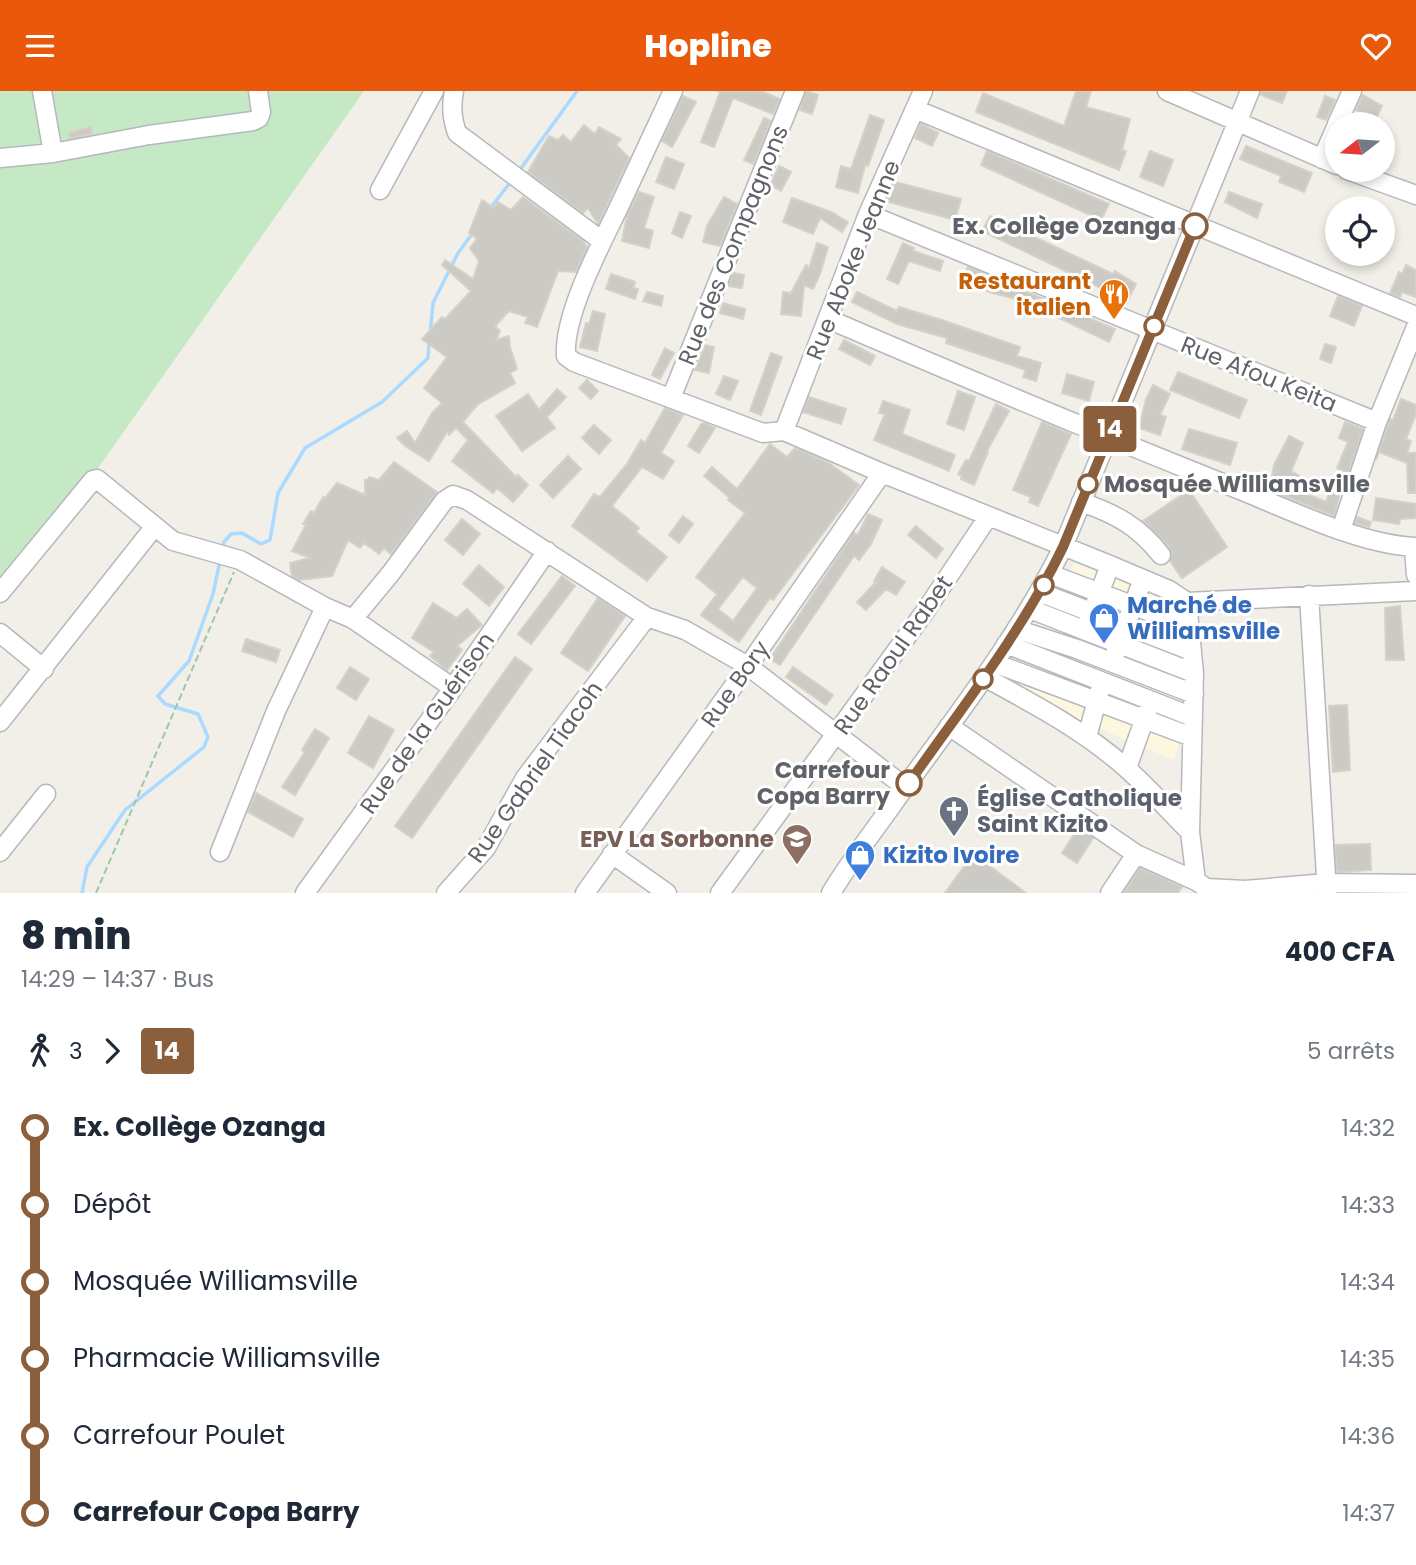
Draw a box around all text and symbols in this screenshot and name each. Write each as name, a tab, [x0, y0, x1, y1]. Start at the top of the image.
text: Hopline	[644, 23, 772, 68]
icon: menu	[21, 27, 59, 65]
icon: heart	[1357, 27, 1395, 65]
north arrow	[1325, 112, 1395, 182]
map controls	[1325, 112, 1395, 266]
street label: Rue des Compagnons	[670, 120, 796, 370]
street label: Rue Aboke Jeanne	[798, 155, 908, 365]
button: locate	[1325, 196, 1395, 266]
place label: Ex. Collège Ozanga	[952, 210, 1176, 242]
marker: Ex. Collège Ozanga	[1182, 213, 1208, 239]
place label: Restaurant italien	[958, 265, 1091, 323]
restaurant icon: Restaurant italien	[1097, 277, 1131, 321]
unlabelled marker	[1144, 316, 1164, 336]
street label: Rue Afou Keita	[1176, 328, 1342, 420]
line badge: 14	[1078, 406, 1142, 452]
text: 14	[1097, 412, 1123, 445]
place label: Mosquée Williamsville	[1104, 468, 1370, 500]
marker: Mosquée Williamsville	[1078, 474, 1098, 494]
street label: Rue Raoul Rabet	[826, 569, 960, 741]
unlabelled marker	[1034, 575, 1054, 595]
place label: Marché de Williamsville	[1127, 589, 1280, 647]
shop icon: Marché de Williamsville	[1087, 601, 1121, 645]
street label: Rue de la Guérison	[352, 626, 502, 820]
street label: Rue Bory	[693, 634, 777, 734]
unlabelled marker	[973, 669, 993, 689]
street label: Rue Gabriel Tiacoh	[460, 675, 610, 869]
place label: Carrefour Copa Barry	[757, 754, 890, 812]
marker: Carrefour Copa Barry	[896, 770, 922, 796]
place label: Église Catholique Saint Kizito	[977, 782, 1182, 840]
church icon: Église Catholique Saint Kizito	[937, 794, 971, 838]
school or university icon: EPV La Sorbonne	[780, 822, 814, 866]
place label: EPV La Sorbonne	[580, 823, 774, 855]
shop icon: Kizito Ivoire	[843, 838, 877, 882]
place label: Kizito Ivoire	[883, 839, 1020, 871]
text: 8 min	[21, 909, 131, 962]
text: 400 CFA	[1285, 934, 1395, 970]
text: 14:29 – 14:37 · Bus	[21, 963, 214, 995]
icon: walk	[21, 1032, 59, 1070]
icon: forward	[93, 1032, 131, 1070]
text: 14	[155, 1034, 180, 1067]
text: 3	[69, 1035, 83, 1067]
text: 5 arrêts	[1307, 1035, 1395, 1067]
text: Ex. Collège Ozanga	[73, 1109, 326, 1145]
text: 14:32	[1342, 1112, 1395, 1144]
text: Dépôt	[73, 1186, 151, 1222]
text: 14:33	[1341, 1189, 1395, 1221]
text: Mosquée Williamsville	[73, 1263, 358, 1299]
text: 14:34	[1340, 1266, 1395, 1298]
text: Pharmacie Williamsville	[73, 1340, 380, 1376]
text: 14:35	[1340, 1343, 1395, 1375]
text: Carrefour Poulet	[73, 1417, 285, 1453]
text: 14:36	[1340, 1420, 1395, 1452]
text: Carrefour Copa Barry	[73, 1494, 360, 1530]
text: 14:37	[1342, 1497, 1395, 1529]

